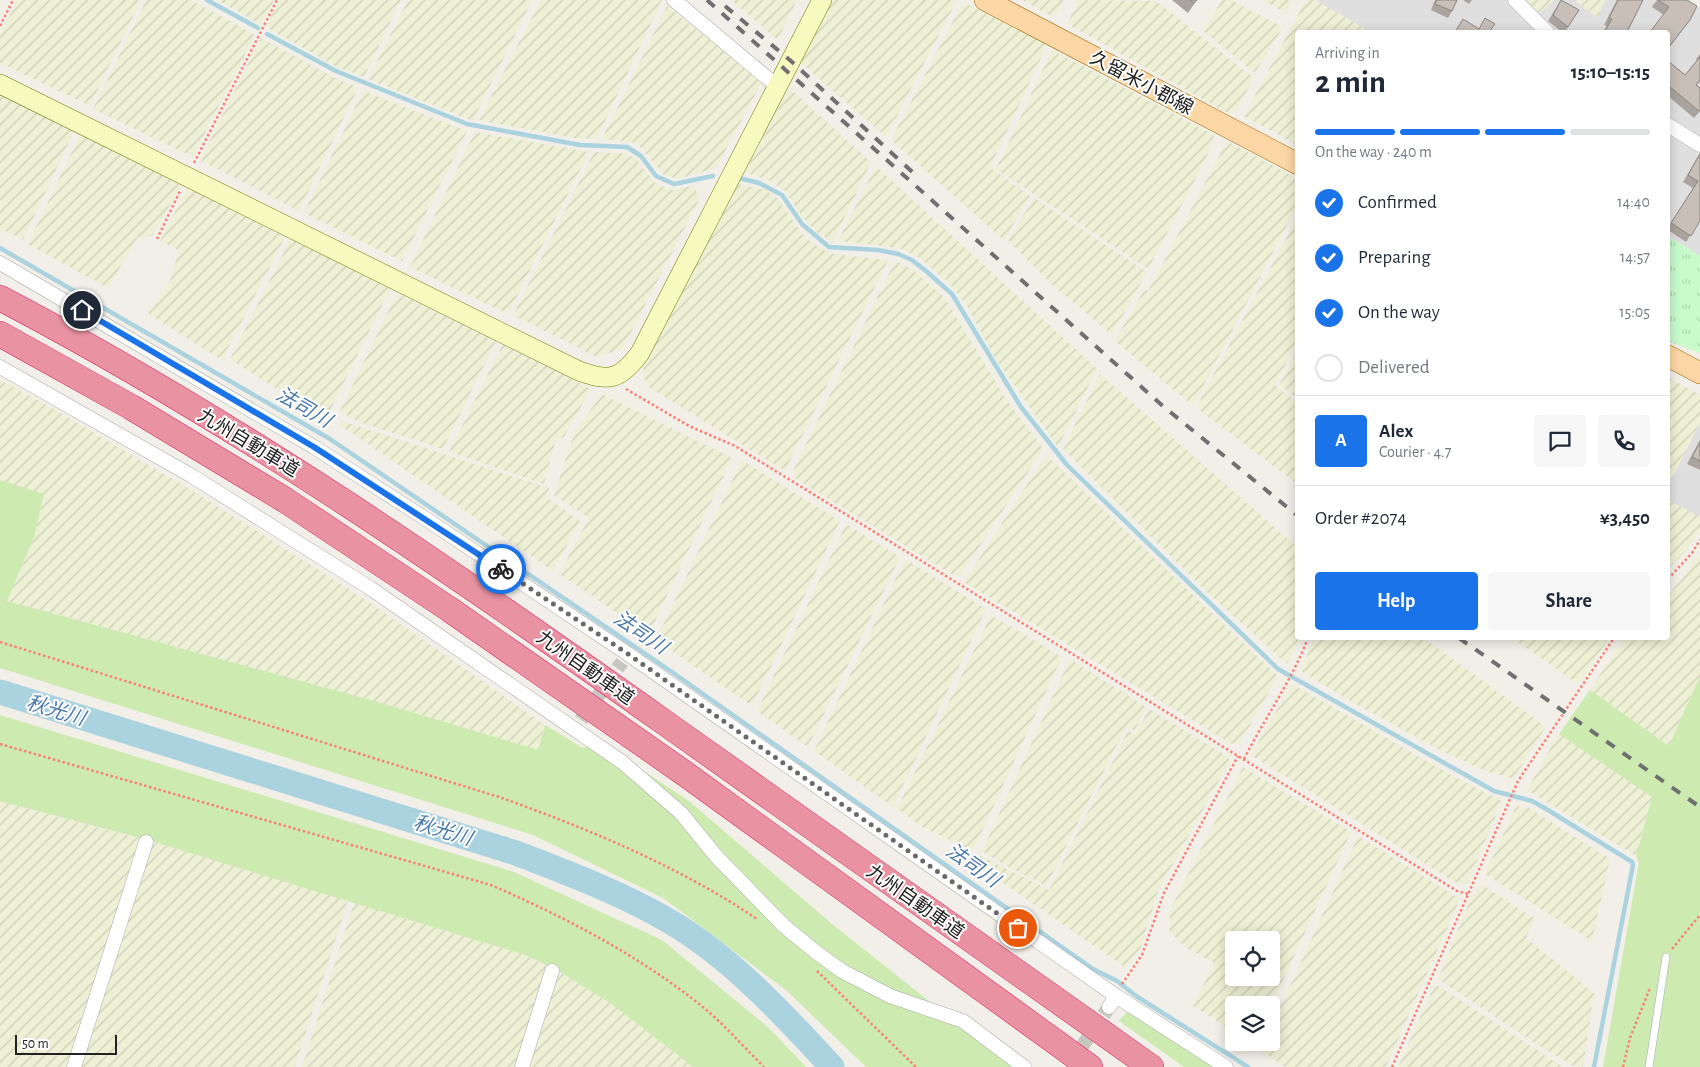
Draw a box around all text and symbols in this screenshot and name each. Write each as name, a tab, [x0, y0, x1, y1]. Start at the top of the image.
text: Arriving in	[1315, 45, 1380, 61]
street label: 久留米小郡線	[1087, 46, 1197, 118]
text: 15:10–15:15	[1571, 63, 1650, 82]
text: 2 min	[1315, 66, 1386, 98]
text: On the way · 240 m	[1315, 144, 1432, 160]
icon: check	[1315, 189, 1343, 217]
text: Confirmed	[1358, 193, 1437, 212]
text: 14:40	[1617, 194, 1650, 210]
icon: check	[1315, 244, 1343, 272]
text: Preparing	[1358, 248, 1431, 267]
text: 14:57	[1620, 249, 1650, 265]
pin	[61, 289, 103, 331]
icon: home	[68, 296, 96, 324]
icon: check	[1315, 299, 1343, 327]
text: On the way	[1358, 303, 1440, 322]
text: 15:05	[1619, 304, 1650, 320]
text: Delivered	[1358, 358, 1430, 377]
water label: 法司川	[273, 383, 337, 433]
street label: 九州自動車道	[194, 405, 303, 481]
button: chat	[1534, 415, 1586, 467]
button: phone	[1598, 415, 1650, 467]
text: Alex	[1379, 422, 1413, 441]
text: A	[1335, 431, 1347, 450]
text: Courier · 4.7	[1379, 444, 1451, 460]
text: Order #2074	[1315, 509, 1407, 528]
text: ¥3,450	[1600, 509, 1650, 528]
courier	[476, 544, 526, 594]
icon: bike	[487, 555, 515, 583]
button: Help	[1315, 572, 1478, 630]
button: Share	[1488, 572, 1650, 630]
water label: 法司川	[610, 607, 673, 659]
street label: 九州自動車道	[533, 627, 638, 709]
water label: 秋光川	[24, 692, 90, 730]
water label: 秋光川	[411, 812, 477, 850]
water label: 法司川	[942, 840, 1005, 892]
street label: 九州自動車道	[863, 861, 968, 943]
pin	[997, 907, 1039, 949]
icon: bag	[1004, 914, 1032, 942]
map controls	[1225, 931, 1280, 1051]
button: locate	[1225, 931, 1280, 986]
button: layers	[1225, 996, 1280, 1051]
scale bar	[15, 1032, 118, 1055]
text: 50 m	[22, 1037, 49, 1051]

